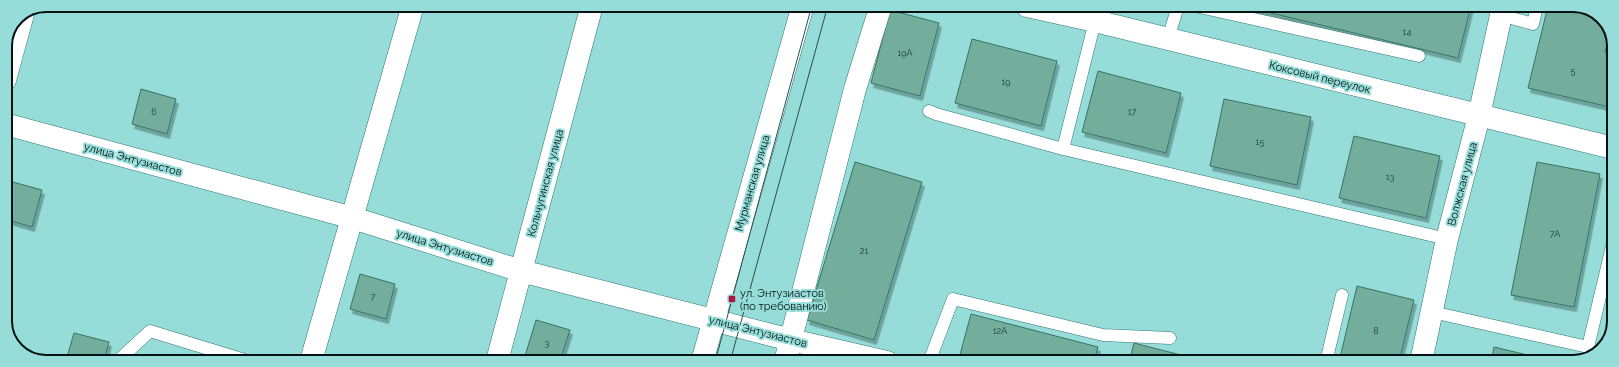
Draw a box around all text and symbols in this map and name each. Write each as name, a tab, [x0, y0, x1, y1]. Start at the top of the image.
house number: 14	[1403, 27, 1411, 37]
house number: 19А	[897, 48, 913, 58]
street label: Коксовый переулок	[1268, 59, 1372, 96]
house number: 5	[1571, 66, 1576, 76]
house number: 19	[1001, 77, 1011, 87]
house number: 6	[151, 107, 157, 117]
house number: 17	[1128, 107, 1136, 117]
street label: Кольчугинская улица	[525, 128, 566, 238]
street label: Мурманская улица	[733, 133, 772, 233]
house number: 15	[1256, 137, 1264, 147]
street label: улица Энтузиастов	[83, 140, 183, 179]
street label: Волжская улица	[1445, 141, 1480, 227]
house number: 13	[1386, 172, 1395, 182]
street label: улица Энтузиастов	[395, 227, 495, 268]
house number: 7А	[1550, 229, 1560, 239]
house number: 21	[860, 246, 868, 256]
place label: ул. Энтузиастов (по требованию)	[740, 287, 826, 313]
house number: 7	[371, 292, 376, 302]
marker: ул. Энтузиастов (по требованию)	[727, 294, 737, 304]
street label: улица Энтузиастов	[707, 313, 808, 350]
house number: 12А	[993, 326, 1007, 336]
house number: 8	[1373, 326, 1379, 336]
house number: 3	[545, 338, 550, 348]

